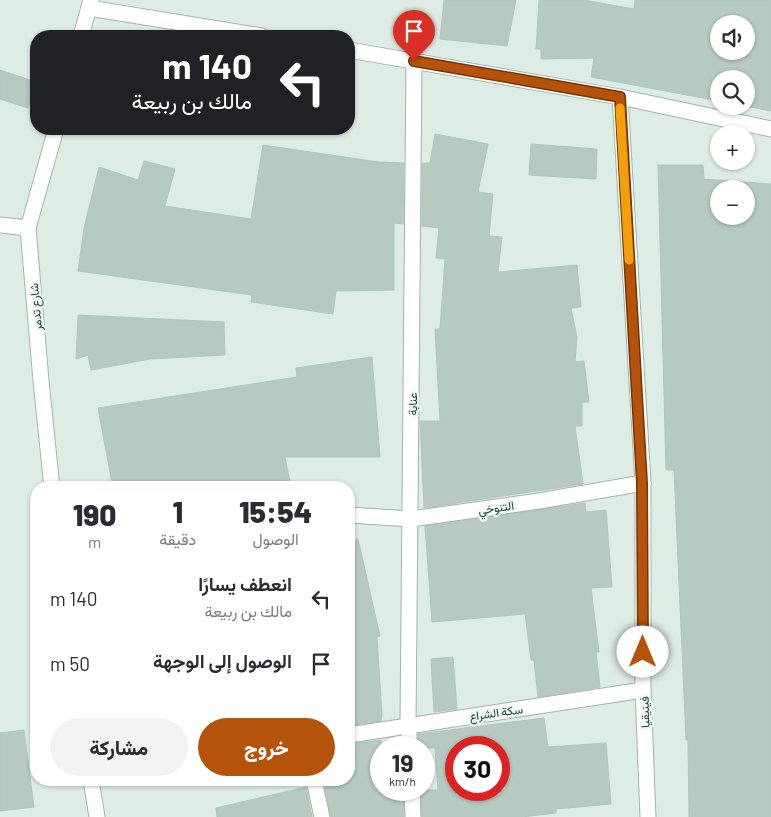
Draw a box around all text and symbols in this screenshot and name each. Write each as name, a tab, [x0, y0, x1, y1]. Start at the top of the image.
pin	[393, 10, 435, 61]
map controls	[710, 15, 755, 225]
button: sound	[710, 15, 755, 60]
icon: arrive	[400, 17, 428, 45]
text: 140 m	[162, 44, 252, 86]
icon: left	[270, 50, 335, 115]
button: search	[710, 70, 755, 115]
text: مالك بن ربيعة	[132, 87, 252, 113]
button: +	[710, 125, 755, 170]
button: −	[710, 180, 755, 225]
street label: شارع تدمر	[26, 282, 47, 332]
street label: عنابة	[405, 392, 420, 416]
text: 1	[172, 493, 183, 529]
text: 15:54	[239, 493, 312, 529]
text: 190	[73, 496, 117, 532]
street label: التنوخي	[477, 498, 515, 520]
text: دقيقة	[159, 529, 196, 548]
text: الوصول	[253, 529, 299, 548]
text: m	[88, 532, 101, 551]
text: انعطف يسارًا	[198, 572, 292, 595]
icon: left	[307, 585, 335, 613]
text: 140 m	[50, 587, 97, 610]
text: مالك بن ربيعة	[204, 601, 292, 620]
position arrow	[616, 625, 668, 677]
text: الوصول إلى الوجهة	[153, 649, 292, 672]
icon: arrive	[307, 650, 335, 678]
text: 50 m	[50, 652, 90, 675]
street label: فينيقيا	[636, 696, 653, 728]
street label: سكة الشراع	[468, 701, 524, 726]
button: مشاركة	[50, 718, 188, 776]
button: خروج	[198, 718, 335, 776]
speed limit sign: 30	[445, 736, 510, 801]
text: 19	[391, 747, 414, 777]
text: km/h	[389, 774, 416, 788]

